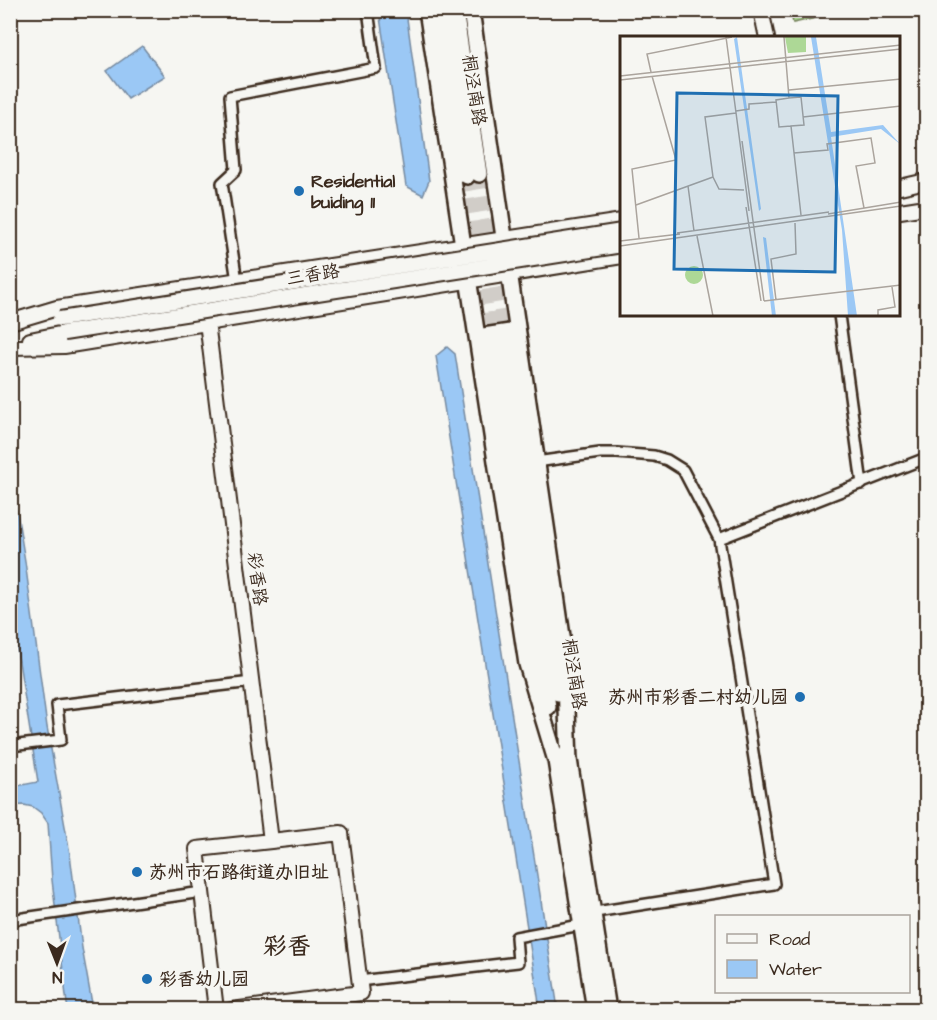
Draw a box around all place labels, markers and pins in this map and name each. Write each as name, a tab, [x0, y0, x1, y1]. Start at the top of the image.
place label: Residential buiding 11	[311, 169, 395, 216]
marker: Residential buiding 11	[292, 184, 306, 198]
place label: 苏州市彩香二村幼儿园	[608, 685, 788, 710]
marker: 苏州市彩香二村幼儿园	[793, 690, 807, 704]
place label: 苏州市石路街道办旧址	[149, 860, 329, 885]
marker: 苏州市石路街道办旧址	[130, 865, 144, 879]
place label: 彩香幼儿园	[159, 967, 249, 992]
marker: 彩香幼儿园	[140, 972, 154, 986]

